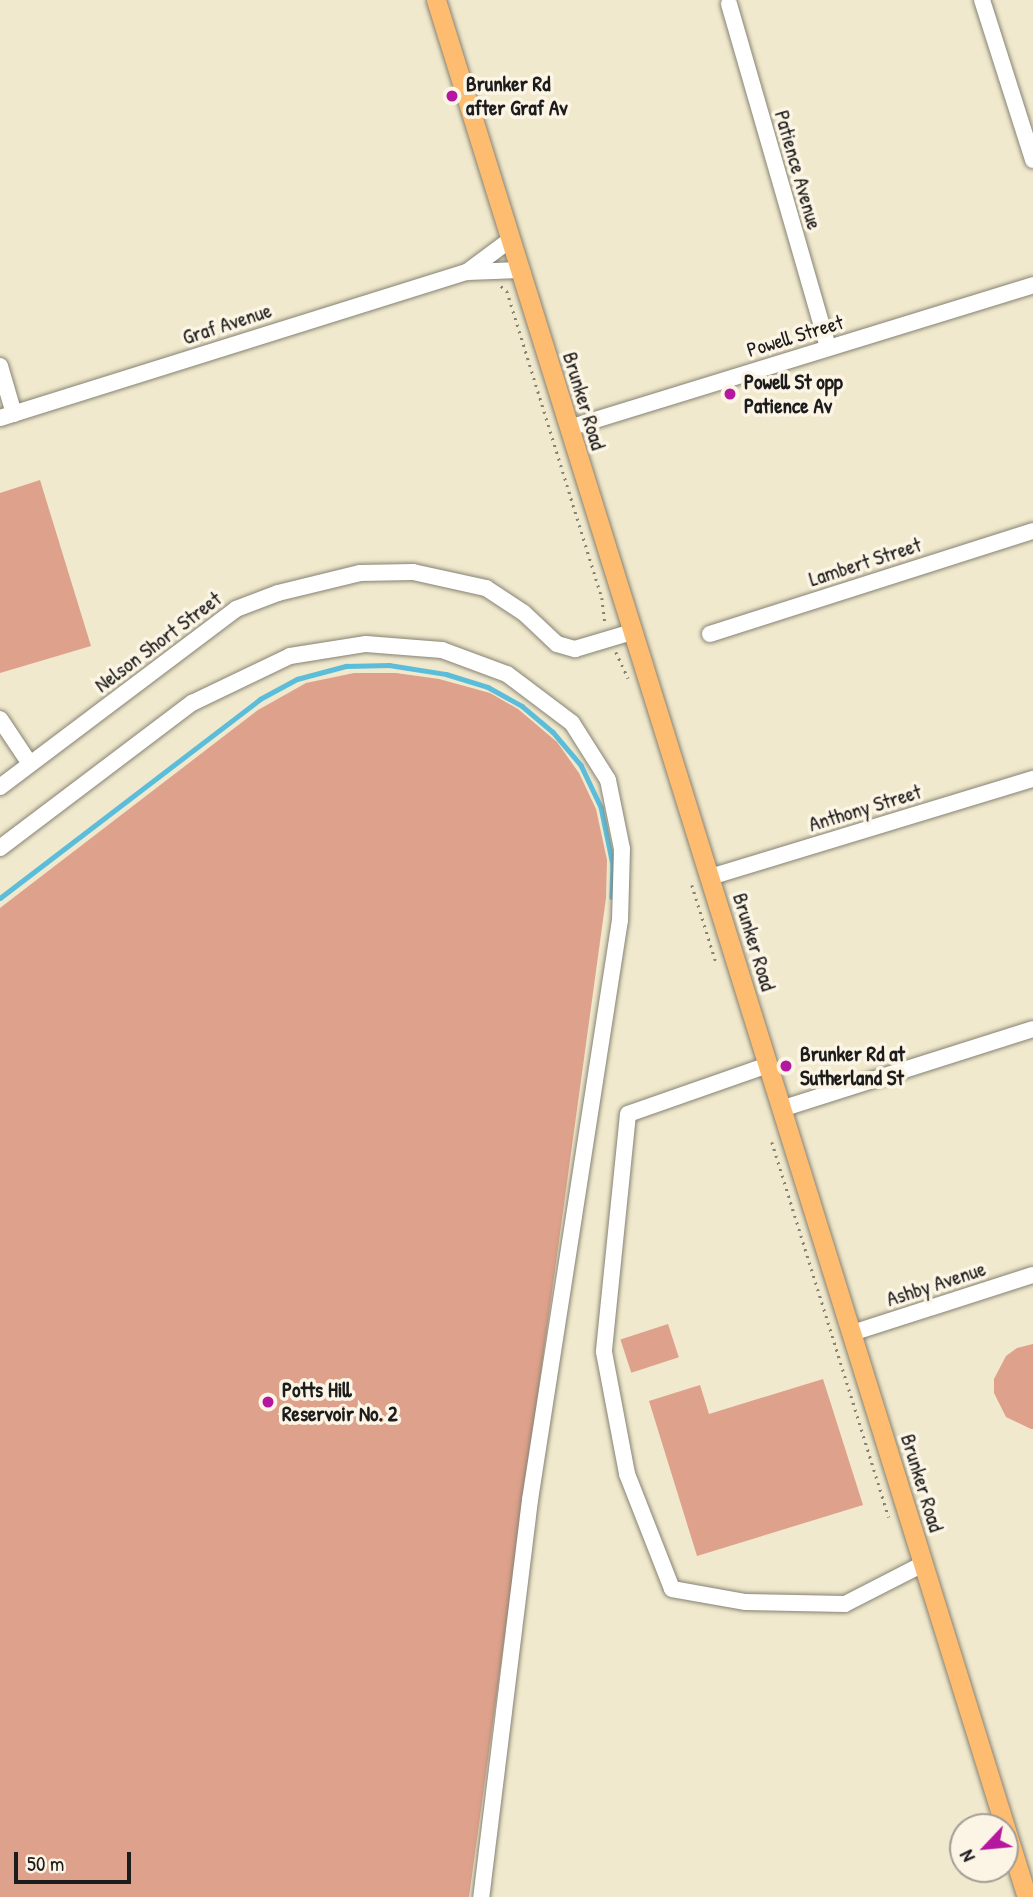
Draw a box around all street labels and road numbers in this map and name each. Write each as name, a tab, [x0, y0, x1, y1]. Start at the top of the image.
street label: Patience Avenue	[769, 108, 827, 232]
street label: Graf Avenue	[179, 298, 275, 350]
street label: Powell Street	[744, 309, 846, 363]
street label: Brunker Road	[557, 349, 611, 453]
street label: Lambert Street	[806, 532, 924, 592]
street label: Nelson Short Street	[90, 586, 226, 698]
street label: Anthony Street	[806, 779, 924, 837]
street label: Brunker Road	[727, 890, 781, 994]
street label: Ashby Avenue	[883, 1256, 989, 1312]
street label: Brunker Road	[895, 1431, 949, 1535]

